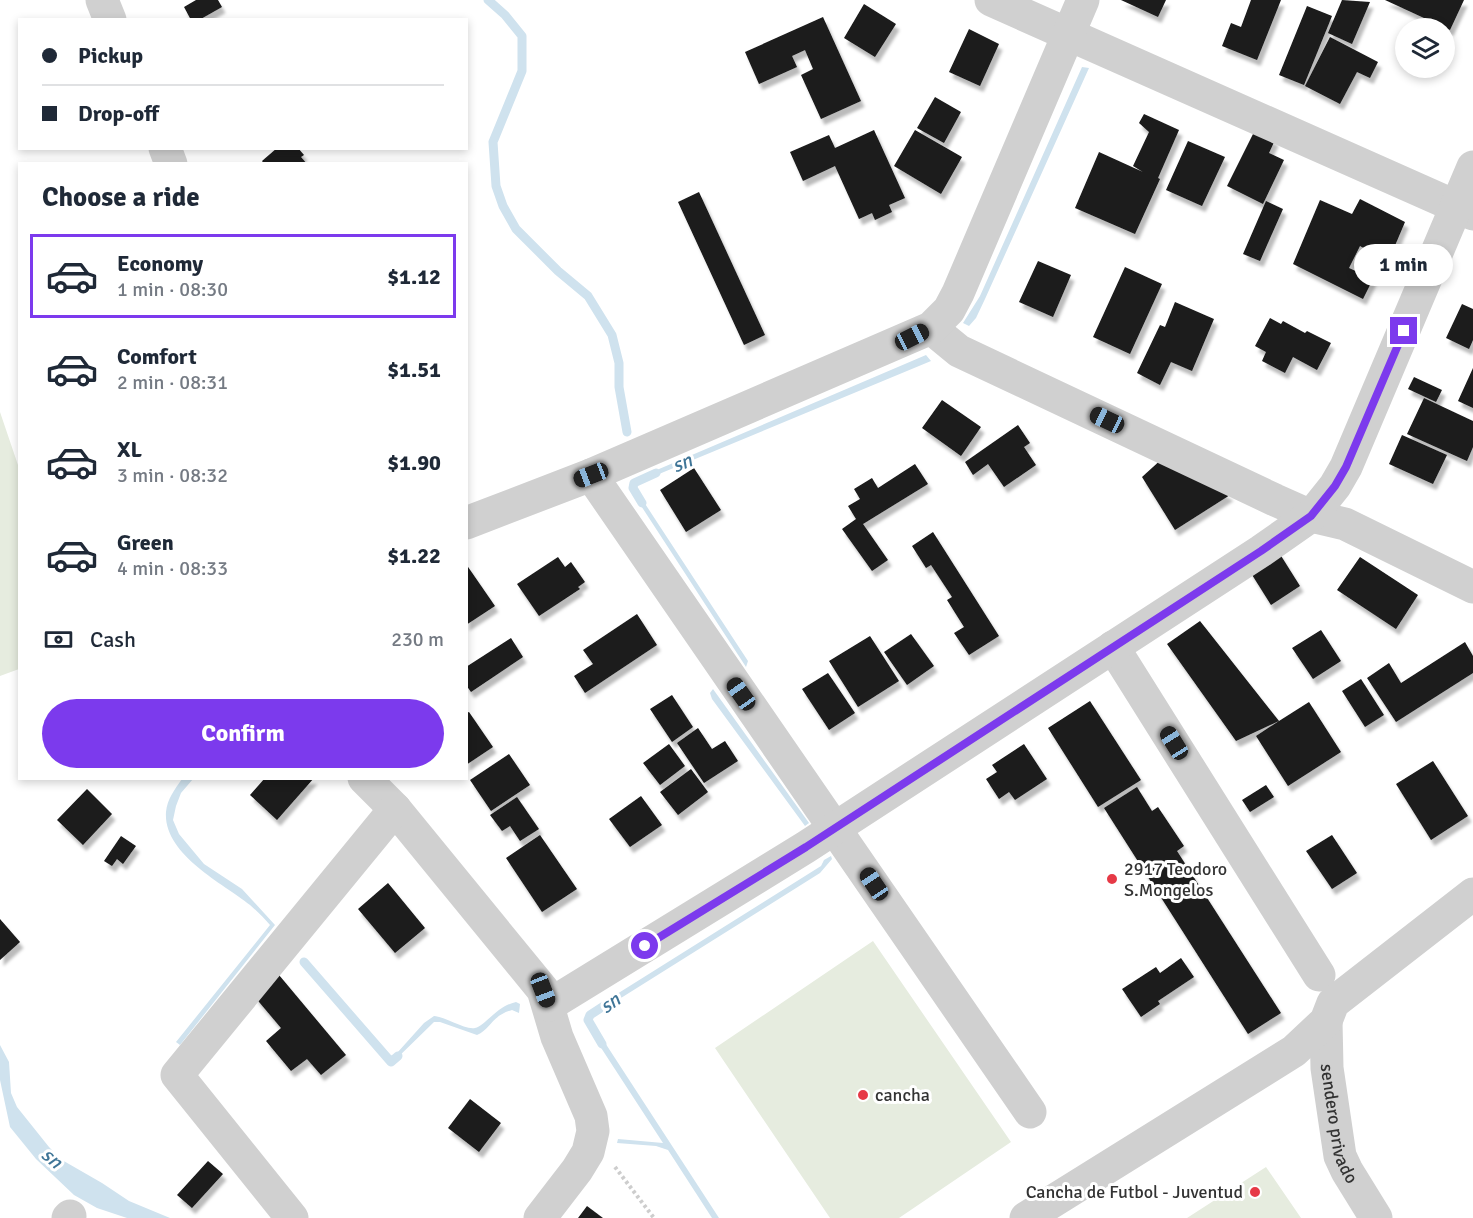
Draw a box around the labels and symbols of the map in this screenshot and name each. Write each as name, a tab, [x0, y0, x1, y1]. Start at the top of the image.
callout: 1 min	[1354, 244, 1454, 286]
route end	[1390, 317, 1417, 344]
car	[892, 321, 932, 353]
car	[1087, 404, 1127, 436]
water label: sn	[668, 447, 697, 478]
car	[571, 460, 611, 490]
car	[723, 674, 759, 714]
car	[1157, 723, 1191, 763]
place label: 2917 Teodoro S.Mongelos	[1124, 858, 1227, 901]
car	[856, 864, 892, 904]
marker: 2917 Teodoro S.Mongelos	[1105, 872, 1119, 886]
route start	[631, 932, 658, 959]
car	[528, 970, 558, 1010]
water label: sn	[595, 987, 626, 1019]
street label: sendero privado	[1316, 1064, 1363, 1188]
place label: cancha	[875, 1084, 930, 1106]
marker: cancha	[856, 1088, 870, 1102]
water label: sn	[36, 1142, 68, 1175]
place label: Cancha de Futbol - Juventud	[1026, 1181, 1243, 1203]
marker: Cancha de Futbol - Juventud	[1248, 1185, 1262, 1199]

